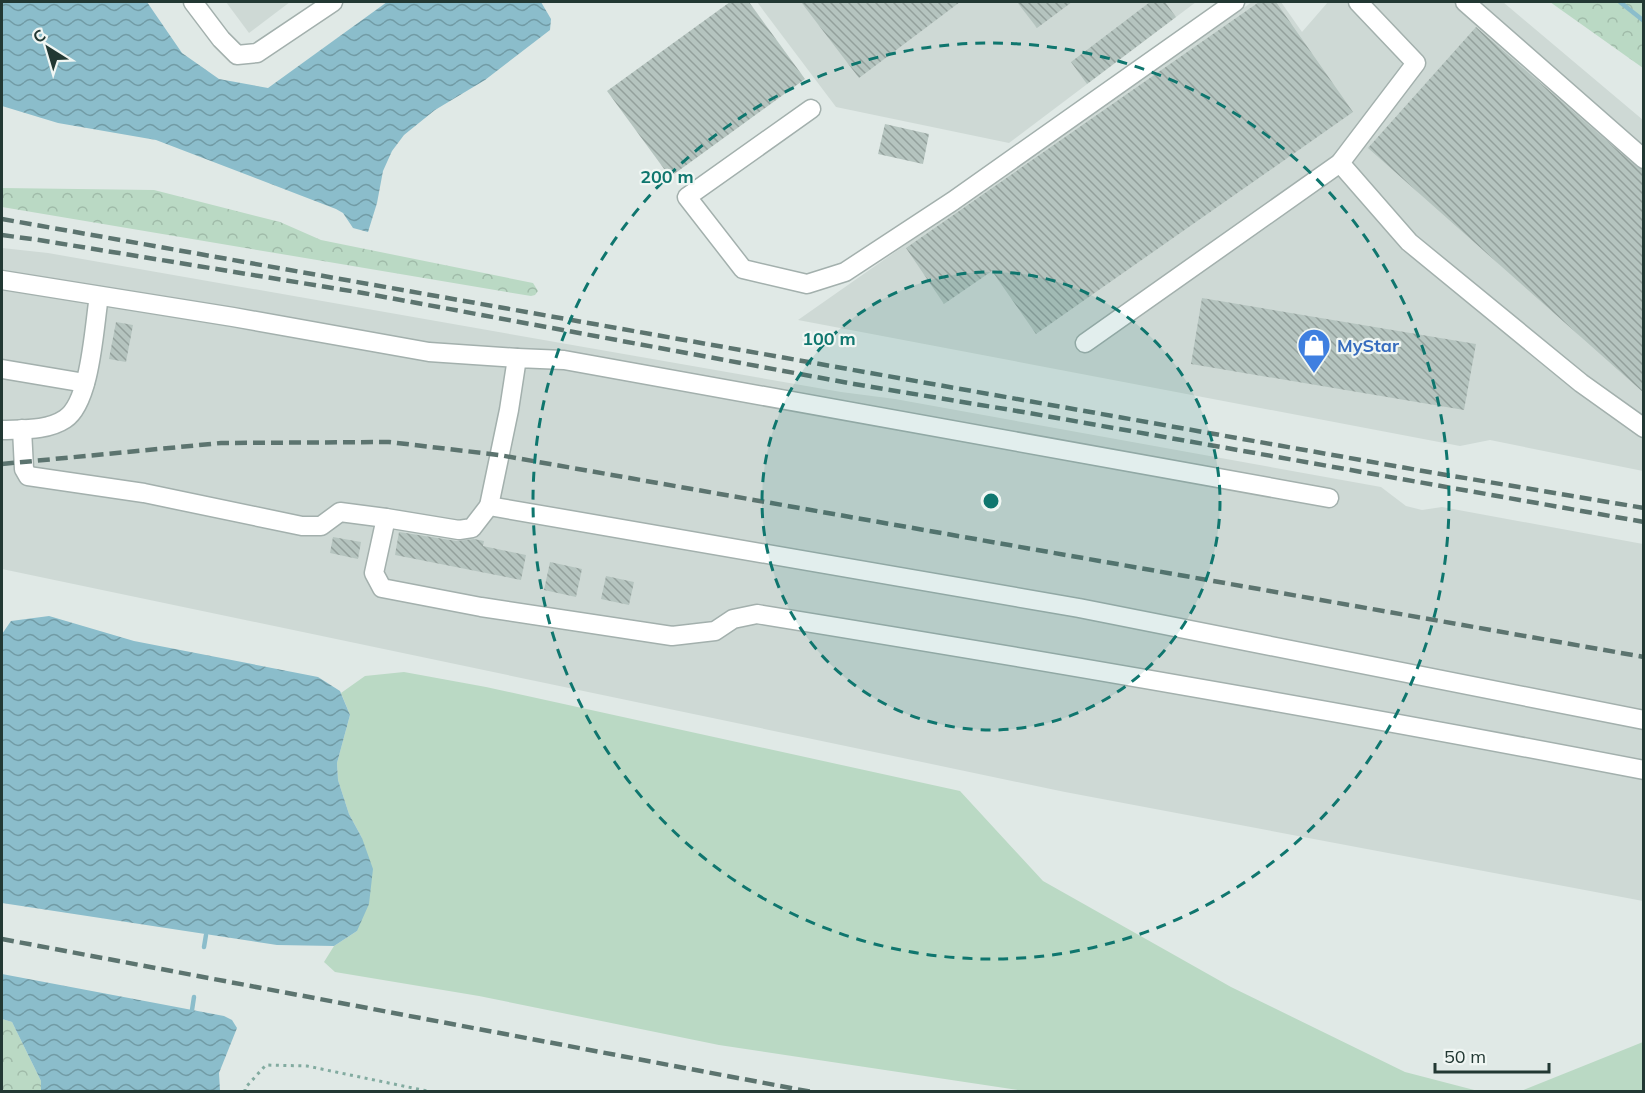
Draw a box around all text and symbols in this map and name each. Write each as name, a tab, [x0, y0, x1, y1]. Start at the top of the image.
north arrow	[18, 18, 78, 78]
text: С	[29, 25, 49, 47]
text: 200 m	[640, 165, 694, 188]
text: 100 m	[802, 327, 856, 350]
shop icon: MyStar	[1296, 327, 1332, 374]
place label: MyStar	[1337, 334, 1400, 357]
centre of rings	[981, 491, 1001, 511]
scale bar	[1435, 1036, 1549, 1074]
text: 50 m	[1444, 1045, 1486, 1068]

